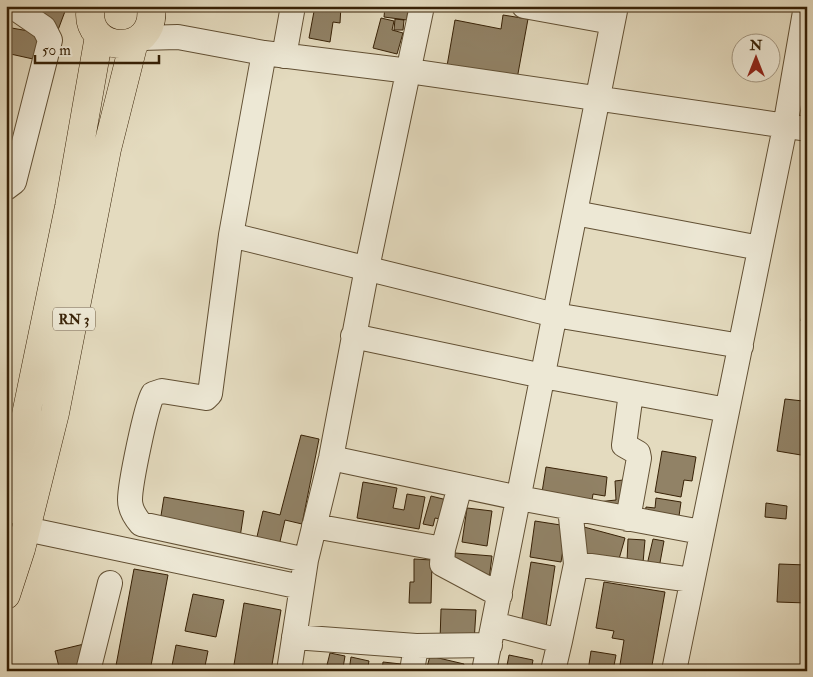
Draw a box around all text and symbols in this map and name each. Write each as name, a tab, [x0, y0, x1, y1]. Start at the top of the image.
scale bar	[35, 32, 159, 64]
north arrow	[730, 32, 780, 82]
text: N	[749, 37, 763, 54]
text: 50 m	[42, 41, 71, 60]
road number: RN 3	[53, 308, 95, 330]

